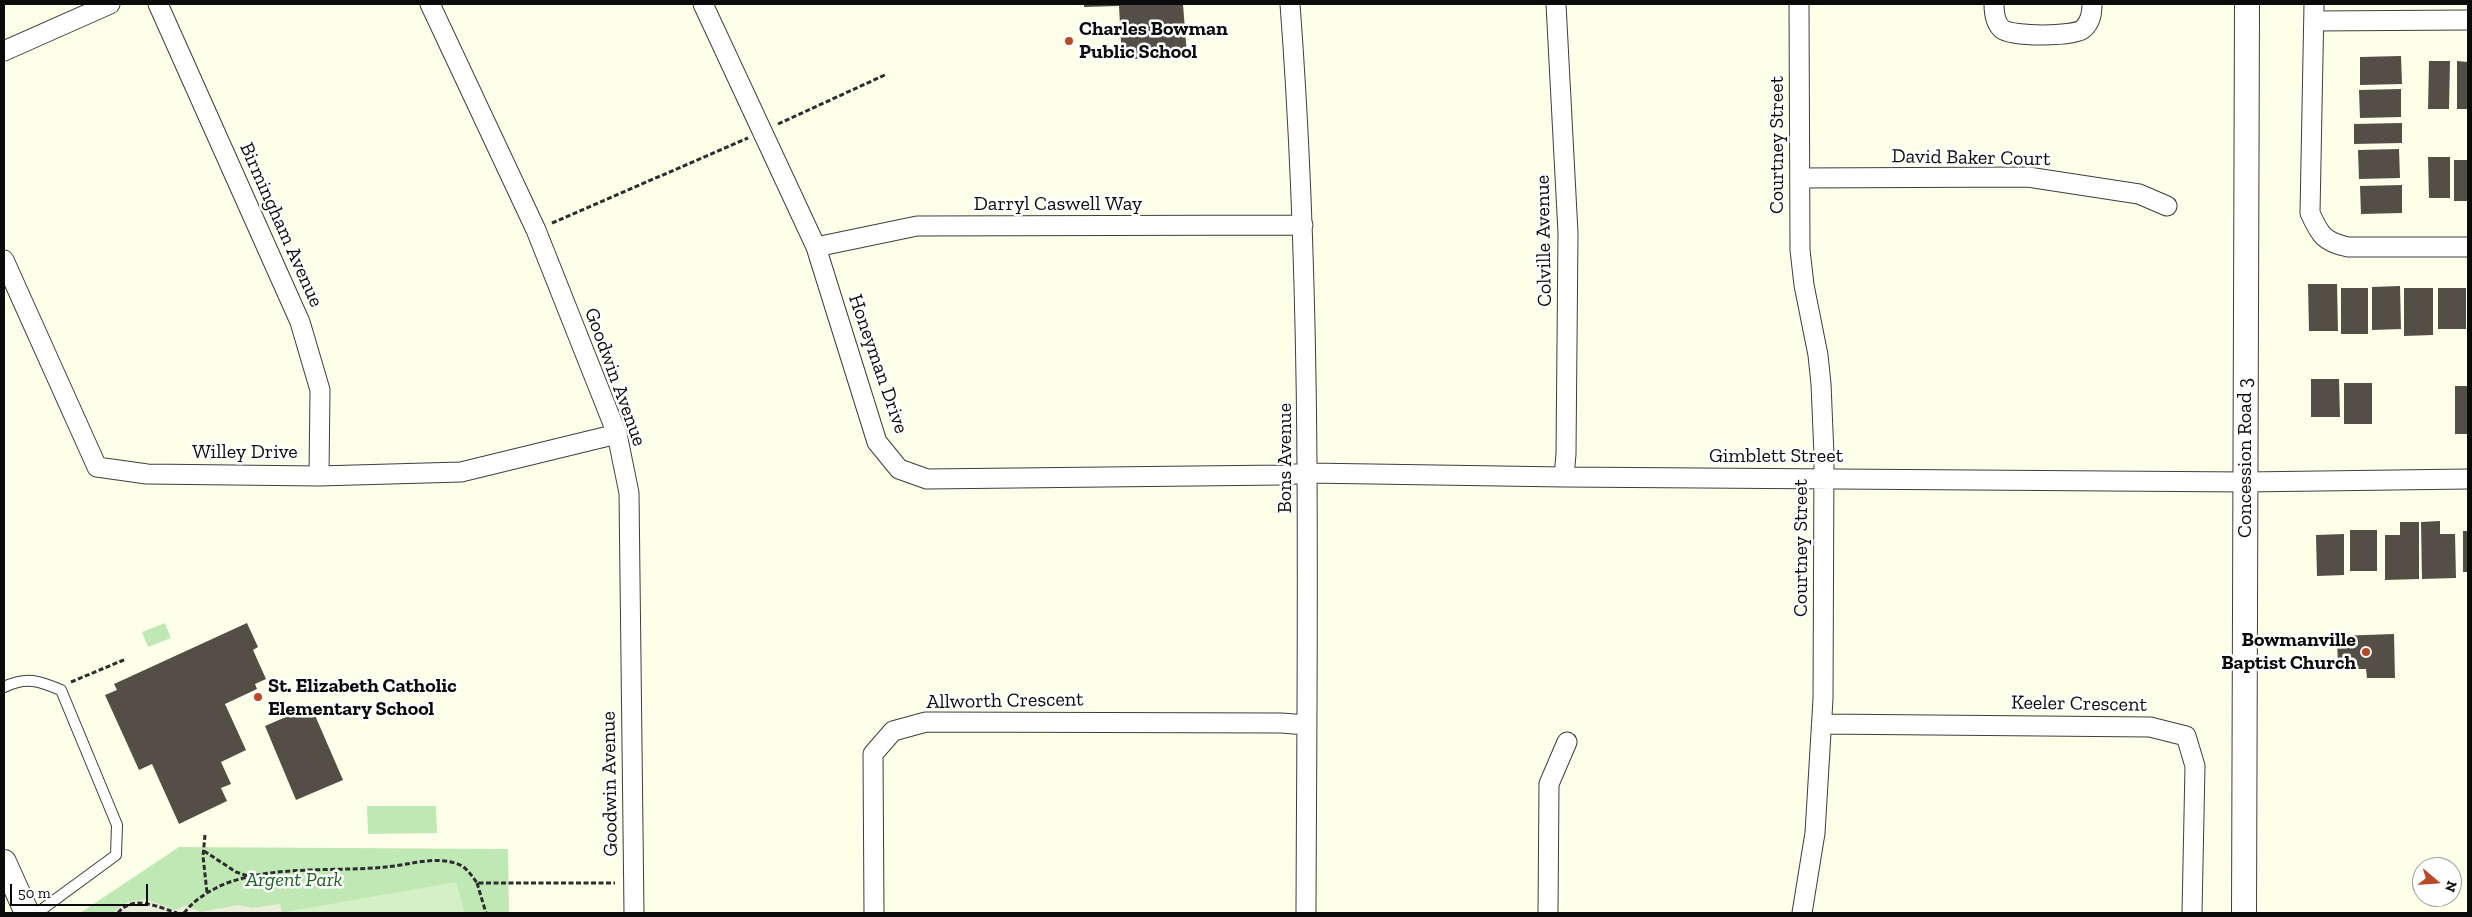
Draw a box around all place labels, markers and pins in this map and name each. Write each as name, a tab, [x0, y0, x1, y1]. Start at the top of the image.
place label: Charles Bowman Public School	[1079, 17, 1228, 64]
marker: Charles Bowman Public School	[1063, 35, 1075, 47]
place label: Bowmanville Baptist Church	[2221, 628, 2356, 675]
marker: Bowmanville Baptist Church	[2360, 646, 2372, 658]
place label: St. Elizabeth Catholic Elementary School	[268, 674, 457, 721]
marker: St. Elizabeth Catholic Elementary School	[252, 691, 264, 703]

